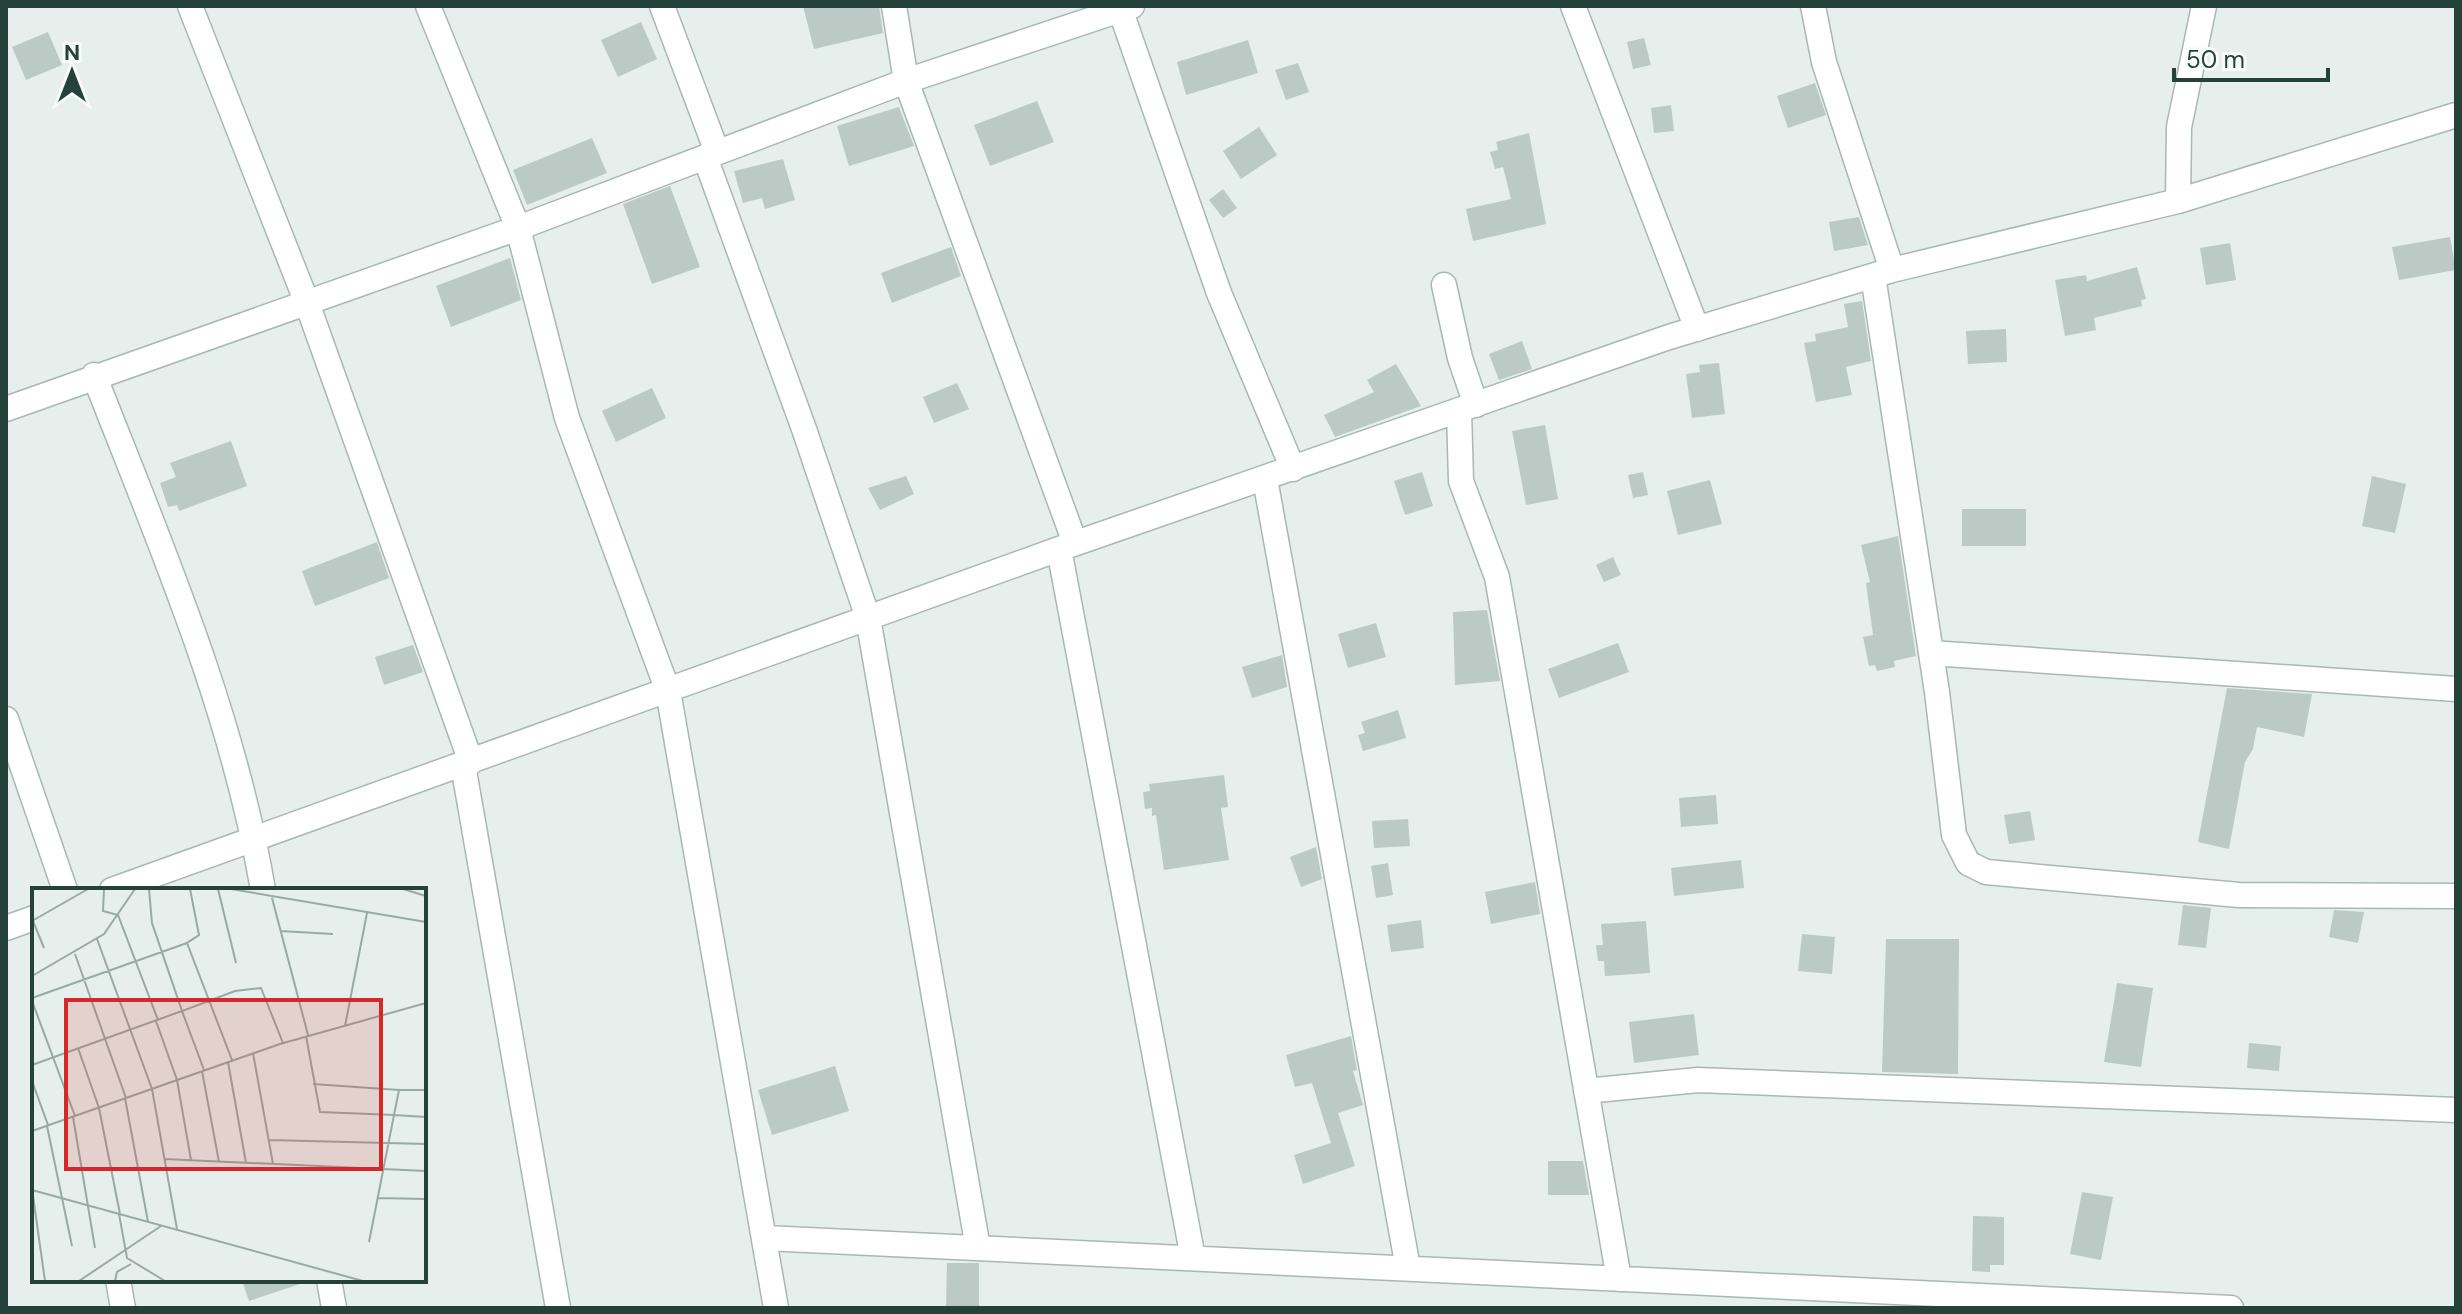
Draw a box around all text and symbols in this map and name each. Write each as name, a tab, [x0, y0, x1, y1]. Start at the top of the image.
north arrow	[32, 32, 112, 112]
scale bar	[2174, 32, 2328, 82]
text: N	[64, 38, 80, 67]
text: 50 m	[2186, 44, 2245, 75]
inset map	[32, 888, 426, 1282]

